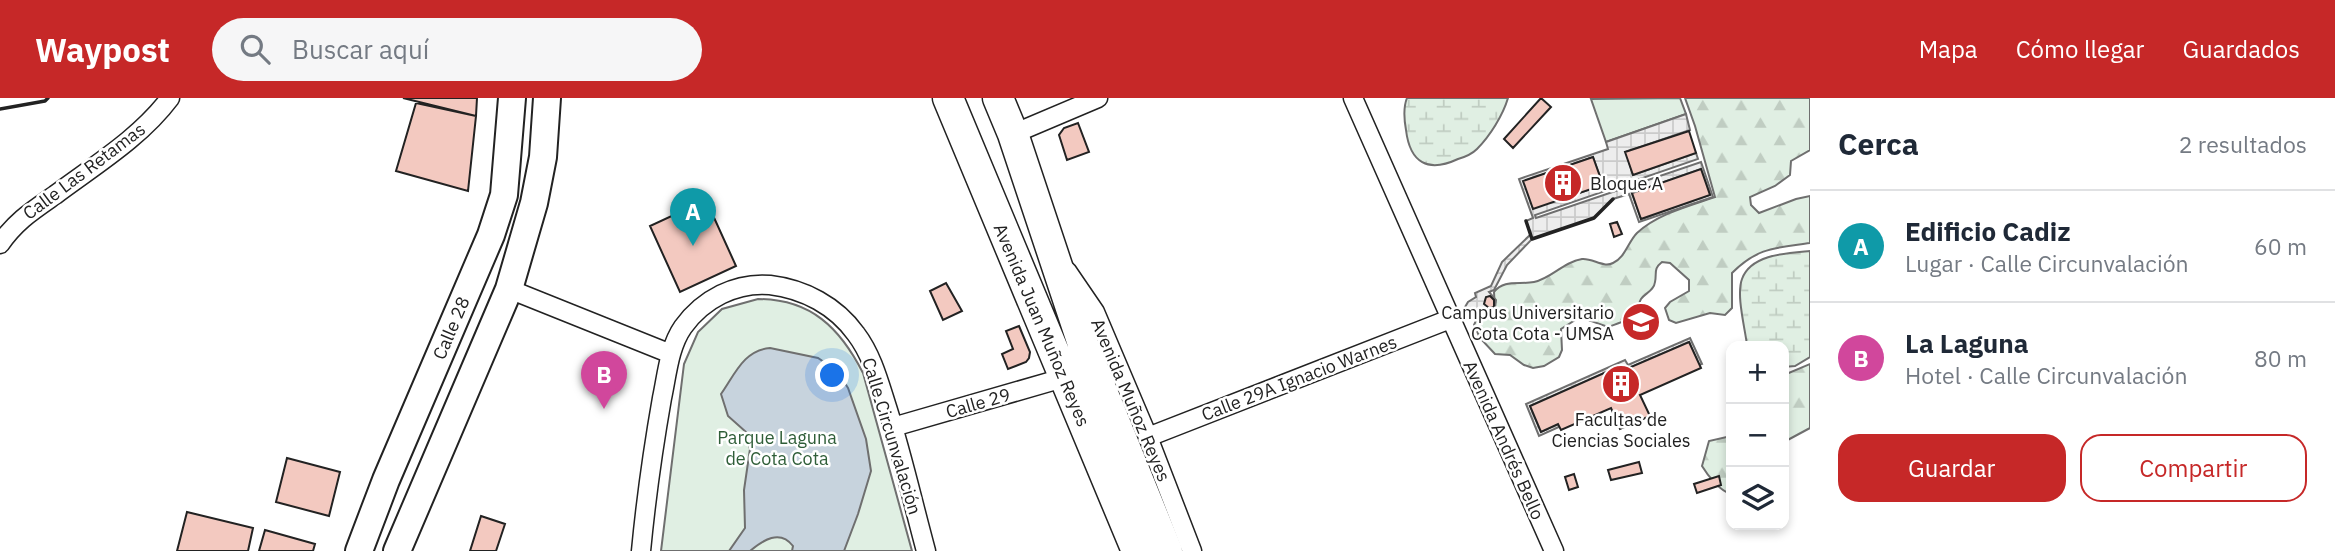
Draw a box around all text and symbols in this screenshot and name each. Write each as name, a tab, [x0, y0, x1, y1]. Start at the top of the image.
search box	[212, 18, 702, 81]
text: Waypost	[35, 28, 170, 71]
icon: search	[236, 30, 274, 68]
text: Buscar aquí	[292, 32, 429, 66]
text: Mapa	[1919, 33, 1978, 65]
text: Cómo llegar	[2016, 33, 2144, 65]
text: Guardados	[2182, 33, 2300, 65]
street label: Calle Las Retamas	[18, 117, 150, 225]
text: Cerca	[1838, 124, 1919, 163]
text: 2 resultados	[2179, 129, 2307, 159]
building icon: Bloque A	[1542, 162, 1584, 204]
place label: Bloque A	[1590, 172, 1664, 195]
pin: A	[670, 188, 716, 246]
text: Edificio Cadiz	[1905, 214, 2071, 248]
street label: Avenida Juan Muñoz Reyes	[989, 220, 1095, 430]
text: A	[1853, 231, 1869, 261]
text: 60 m	[2254, 231, 2307, 261]
text: Lugar · Calle Circunvalación	[1905, 248, 2189, 278]
street label: Calle 28	[427, 293, 475, 363]
place label: Campus Universitario Cota Cota - UMSA	[1441, 301, 1614, 345]
school or university icon: Campus Universitario Cota Cota - UMSA	[1620, 301, 1662, 343]
street label: Avenida Muñoz Reyes	[1086, 315, 1176, 485]
text: La Laguna	[1905, 326, 2029, 360]
street label: Calle 29A Ignacio Warnes	[1198, 330, 1400, 426]
map controls	[1726, 341, 1789, 530]
button: +	[1726, 341, 1789, 404]
text: B	[1853, 343, 1869, 373]
text: 80 m	[2254, 343, 2307, 373]
pin: B	[581, 351, 627, 409]
street label: Calle Circunvalación	[857, 355, 927, 517]
street label: Avenida Andrés Bello	[1459, 357, 1549, 523]
your location	[815, 358, 849, 392]
text: Hotel · Calle Circunvalación	[1905, 360, 2187, 390]
building icon: Facultas de Ciencias Sociales	[1600, 363, 1642, 405]
street label: Calle 29	[943, 383, 1013, 423]
button: −	[1726, 404, 1789, 467]
place label: Facultas de Ciencias Sociales	[1551, 408, 1691, 452]
park label: Parque Laguna de Cota Cota	[717, 426, 837, 470]
button: Guardar	[1838, 434, 2066, 502]
button: Compartir	[2080, 434, 2307, 502]
button: layers	[1726, 467, 1789, 530]

